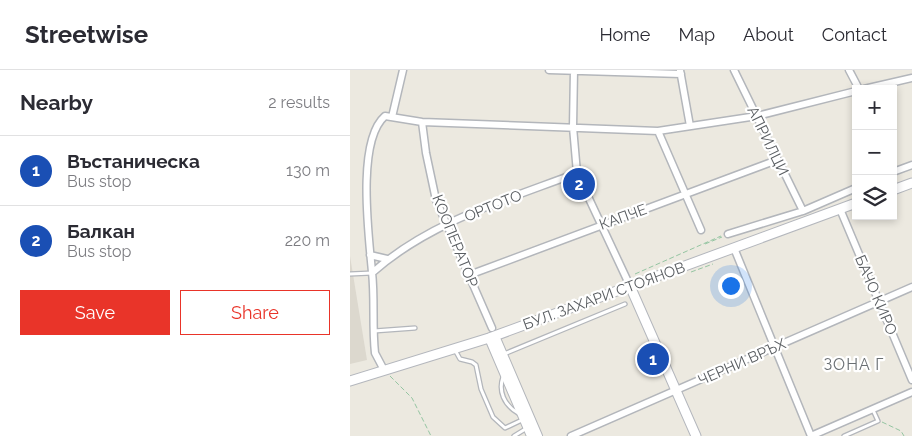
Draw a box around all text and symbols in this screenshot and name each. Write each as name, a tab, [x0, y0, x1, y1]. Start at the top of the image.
text: Streetwise	[25, 20, 148, 49]
text: Home	[599, 24, 650, 45]
text: Map	[678, 24, 715, 45]
text: About	[743, 24, 794, 45]
text: Contact	[822, 24, 887, 45]
map controls	[852, 85, 897, 220]
button: +	[852, 85, 897, 130]
text: Nearby	[20, 90, 93, 115]
text: 2 results	[268, 93, 330, 112]
street label: АПРИЛЦИ	[743, 103, 793, 179]
button: −	[852, 130, 897, 175]
text: Въстаническа	[67, 150, 200, 172]
text: 1	[32, 161, 40, 180]
text: 130 m	[286, 161, 330, 180]
pin: 2	[563, 165, 595, 203]
text: Bus stop	[67, 172, 131, 191]
button: layers	[852, 175, 897, 220]
street label: ОРТОТО	[462, 186, 524, 226]
street label: КООПЕРАТОР	[428, 192, 482, 290]
street label: КАПЧЕ	[597, 200, 649, 234]
text: Балкан	[67, 220, 135, 242]
text: 2	[31, 231, 41, 250]
text: 220 m	[285, 231, 330, 250]
text: Bus stop	[67, 242, 131, 261]
street label: БАЧО КИРО	[851, 252, 901, 338]
street label: БУЛ. ЗАХАРИ СТОЯНОВ	[521, 258, 687, 334]
your location	[718, 273, 744, 299]
button: Save	[20, 290, 170, 335]
button: Share	[180, 290, 330, 335]
street label: ЧЕРНИ ВРЪХ	[695, 334, 789, 389]
pin: 1	[637, 340, 669, 378]
district label: ЗОНА Г	[823, 355, 885, 374]

